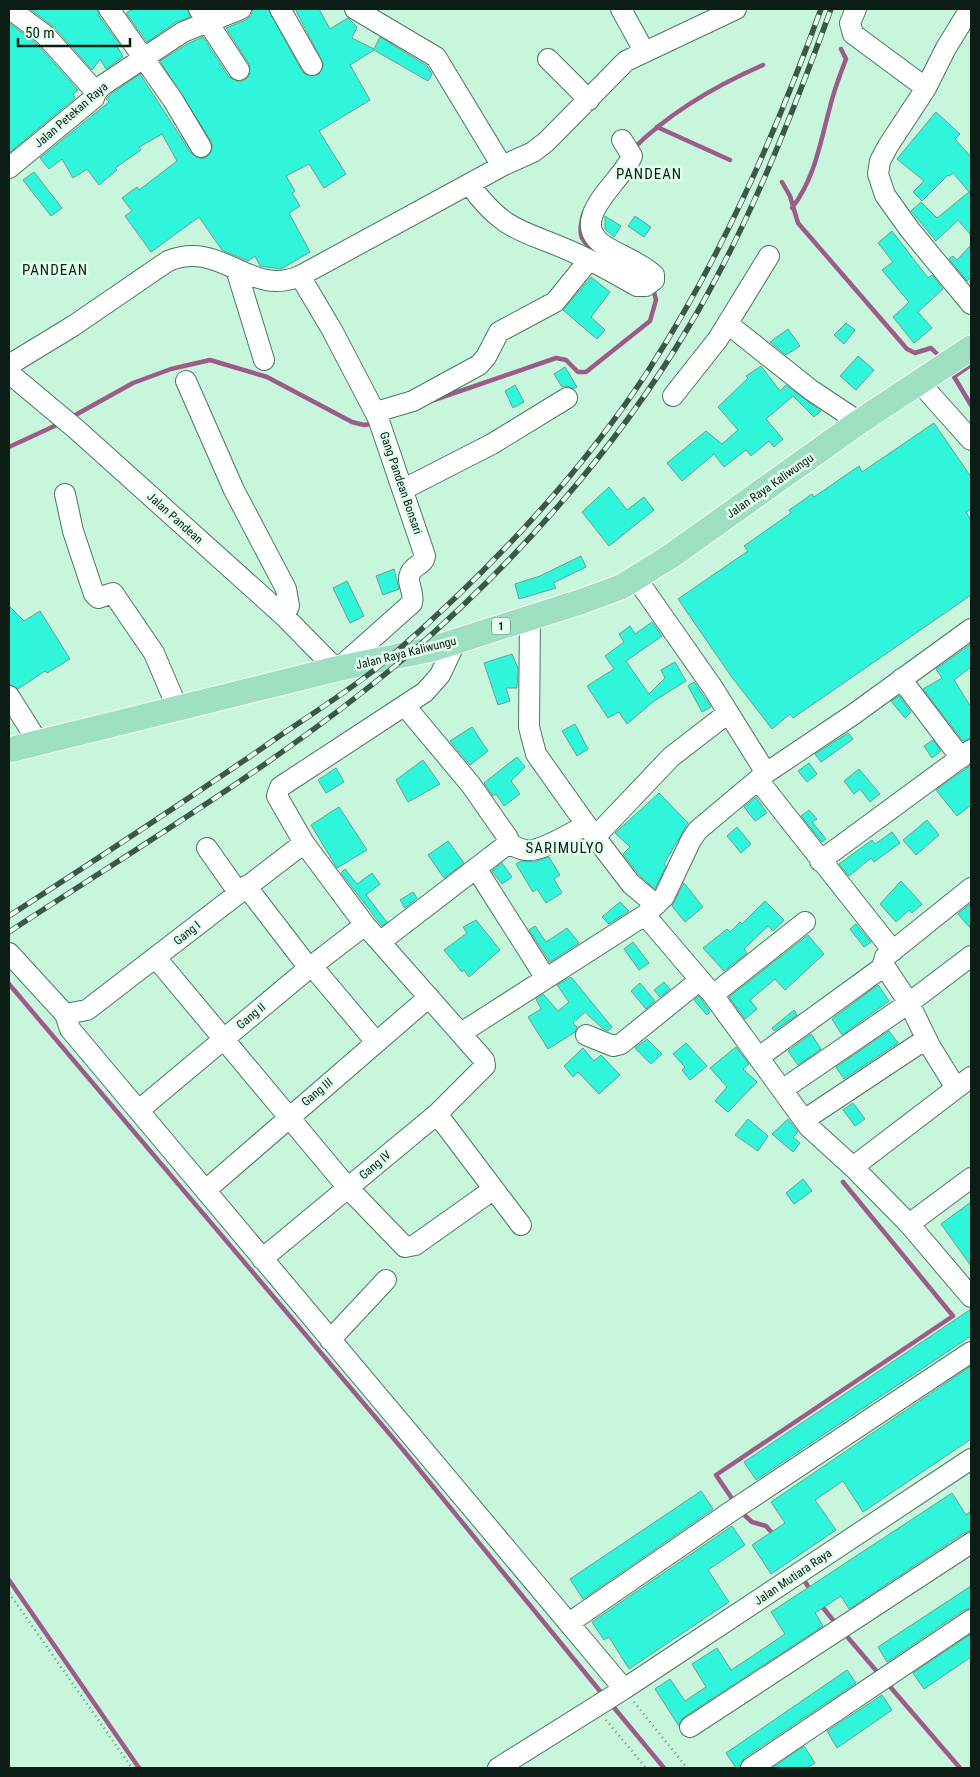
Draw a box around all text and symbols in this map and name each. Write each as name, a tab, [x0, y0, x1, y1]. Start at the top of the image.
scale bar	[18, 15, 130, 47]
text: 50 m	[25, 24, 55, 42]
street label: Jalan Petekan Raya	[32, 79, 111, 151]
district label: PANDEAN	[616, 165, 682, 183]
district label: PANDEAN	[22, 261, 88, 279]
street label: Gang Pandean Bonsari	[377, 430, 425, 536]
street label: Jalan Raya Kaliwungu	[724, 451, 816, 521]
street label: Jalan Pandean	[144, 489, 206, 547]
road number: 1	[492, 618, 510, 634]
street label: Jalan Raya Kaliwungu	[354, 634, 458, 672]
district label: SARIMULYO	[526, 839, 604, 857]
street label: Gang I	[171, 918, 203, 948]
street label: Gang II	[234, 1000, 268, 1032]
street label: Gang III	[299, 1075, 335, 1109]
street label: Gang IV	[356, 1148, 394, 1182]
street label: Jalan Mutiara Raya	[752, 1546, 834, 1608]

